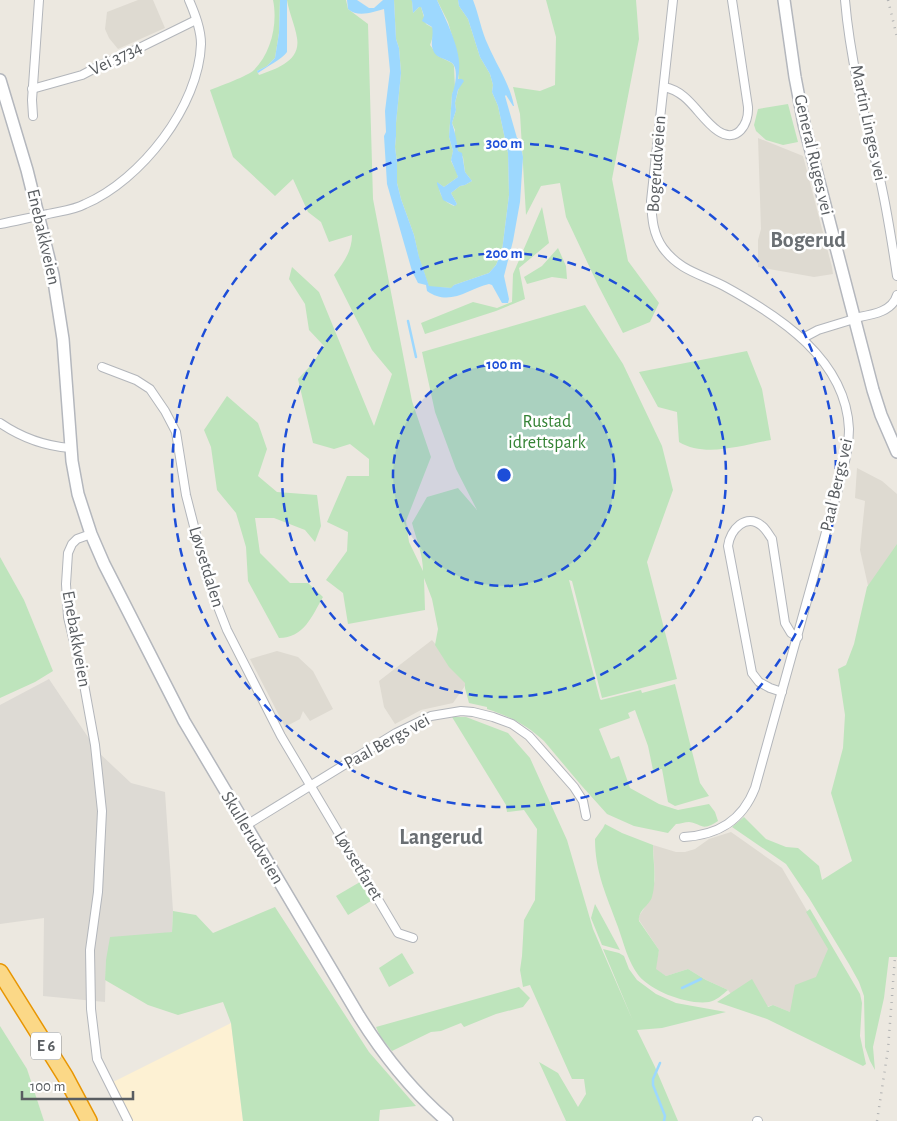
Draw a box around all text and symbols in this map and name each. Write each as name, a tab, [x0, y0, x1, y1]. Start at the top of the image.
street label: Vei 3734	[87, 38, 145, 79]
street label: Martin Linges vei	[847, 63, 889, 183]
street label: General Ruges vei	[790, 93, 836, 217]
street label: Bogerudveien	[645, 115, 669, 213]
text: 300 m	[486, 136, 522, 151]
street label: Enebakkveien	[23, 187, 63, 287]
district label: Bogerud	[770, 229, 846, 251]
text: 200 m	[485, 246, 523, 261]
text: 100 m	[486, 357, 522, 372]
park label: Rustad idrettspark	[508, 413, 586, 452]
street label: Paal Bergs vei	[818, 437, 856, 533]
centre of rings	[495, 466, 513, 484]
street label: Løvsetdalen	[185, 524, 227, 610]
street label: Enebakkveien	[59, 589, 93, 689]
street label: Paal Bergs vei	[341, 711, 433, 773]
street label: Skullerudveien	[217, 788, 287, 888]
district label: Langerud	[399, 826, 483, 848]
street label: Løvsetfaret	[330, 828, 386, 904]
road number: E 6	[31, 1032, 61, 1060]
scale bar	[22, 1068, 134, 1100]
text: 100 m	[30, 1079, 65, 1094]

